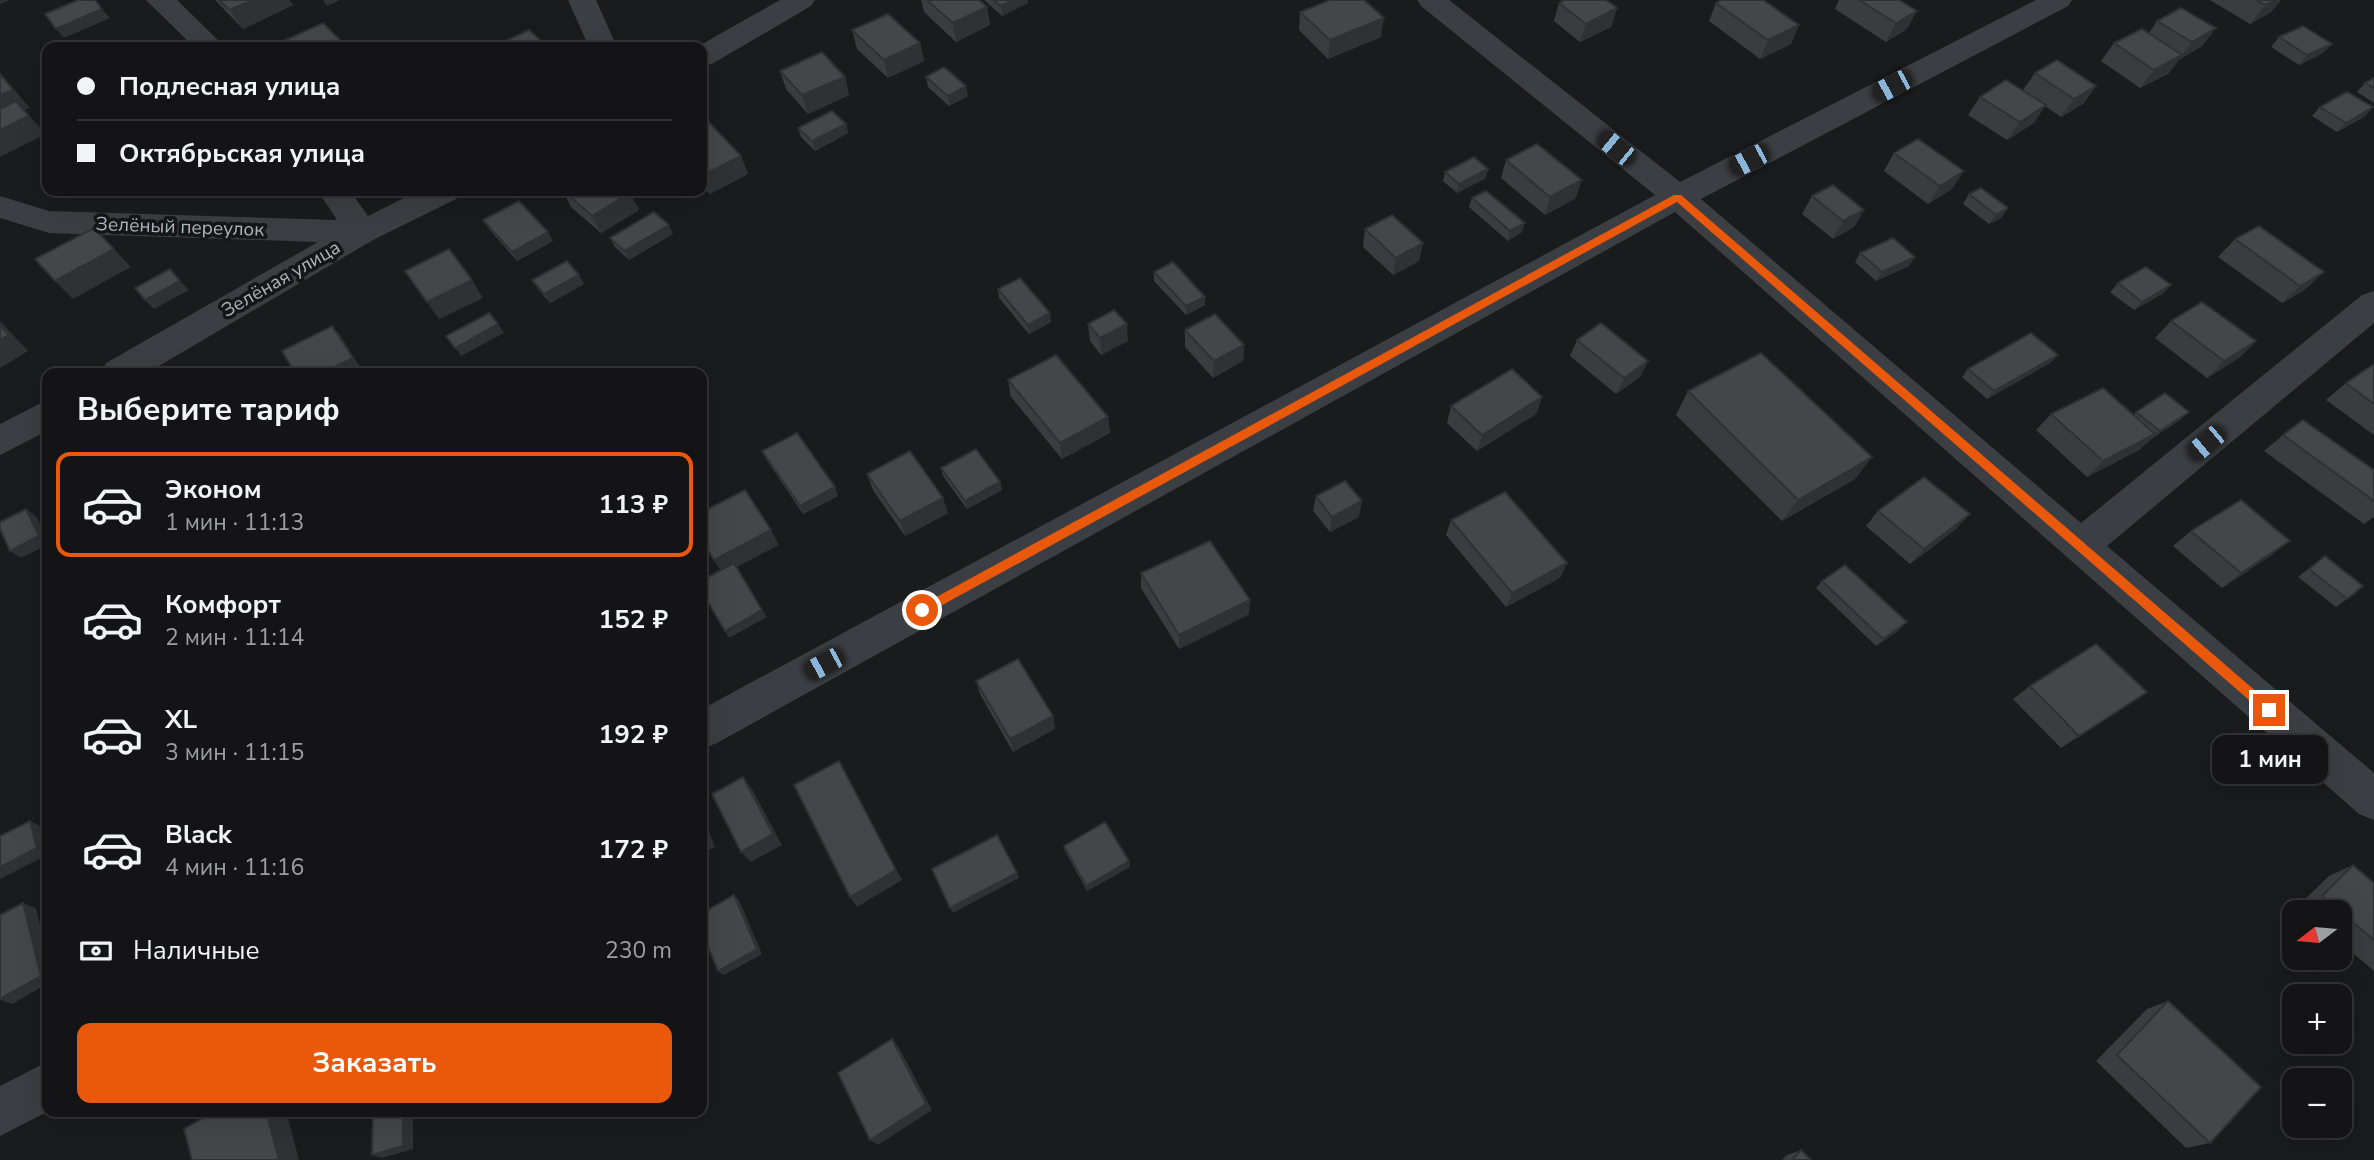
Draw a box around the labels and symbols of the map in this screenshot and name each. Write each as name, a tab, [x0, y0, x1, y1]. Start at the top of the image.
car	[1869, 67, 1916, 105]
car	[1594, 127, 1639, 169]
car	[1726, 141, 1773, 179]
street label: Зелёный переулок	[95, 211, 265, 243]
street label: Зелёная улица	[217, 234, 345, 324]
car	[2184, 421, 2229, 465]
route start	[906, 594, 938, 626]
car	[801, 645, 848, 683]
route end	[2253, 694, 2285, 726]
callout: 1 мин	[2211, 734, 2327, 784]
north arrow	[2282, 900, 2352, 970]

